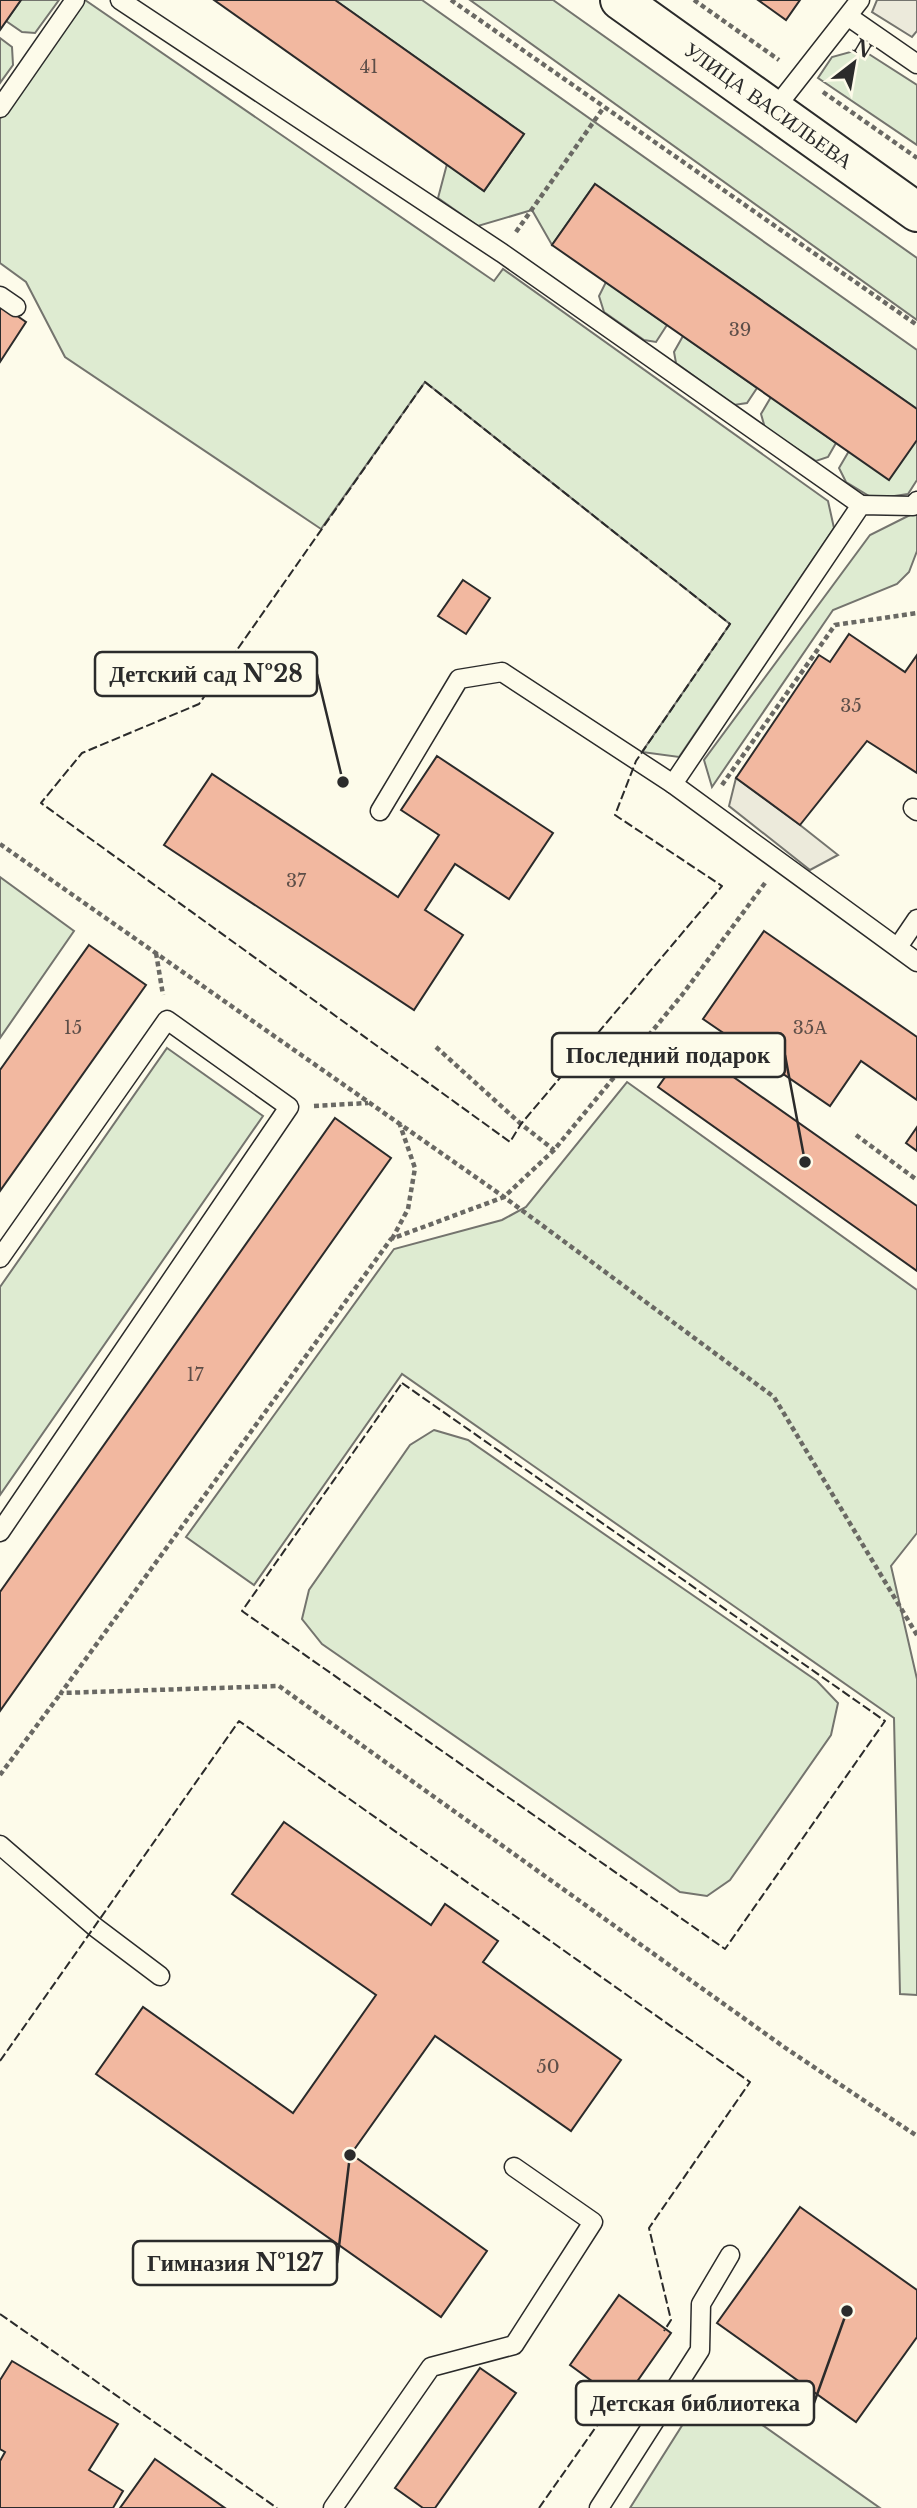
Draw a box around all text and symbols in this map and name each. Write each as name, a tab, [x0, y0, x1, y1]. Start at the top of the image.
north arrow	[819, 28, 889, 98]
text: N	[849, 34, 876, 63]
street label: УЛИЦА ВАСИЛЬЕВА	[679, 37, 858, 175]
house number: 41	[360, 56, 378, 78]
house number: 39	[729, 319, 751, 341]
callout: Детский сад №28	[95, 652, 317, 696]
text: Детский сад №28	[109, 660, 303, 688]
house number: 35	[840, 695, 862, 717]
house number: 37	[286, 870, 307, 892]
house number: 15	[64, 1017, 82, 1039]
house number: 35А	[793, 1017, 827, 1039]
callout: Последний подарок	[552, 1033, 785, 1077]
text: Последний подарок	[566, 1041, 771, 1069]
house number: 17	[186, 1364, 204, 1386]
house number: 50	[536, 2056, 560, 2078]
callout: Гимназия №127	[133, 2241, 337, 2285]
text: Гимназия №127	[147, 2249, 324, 2277]
callout: Детская библиотека	[576, 2381, 814, 2425]
text: Детская библиотека	[590, 2389, 800, 2417]

